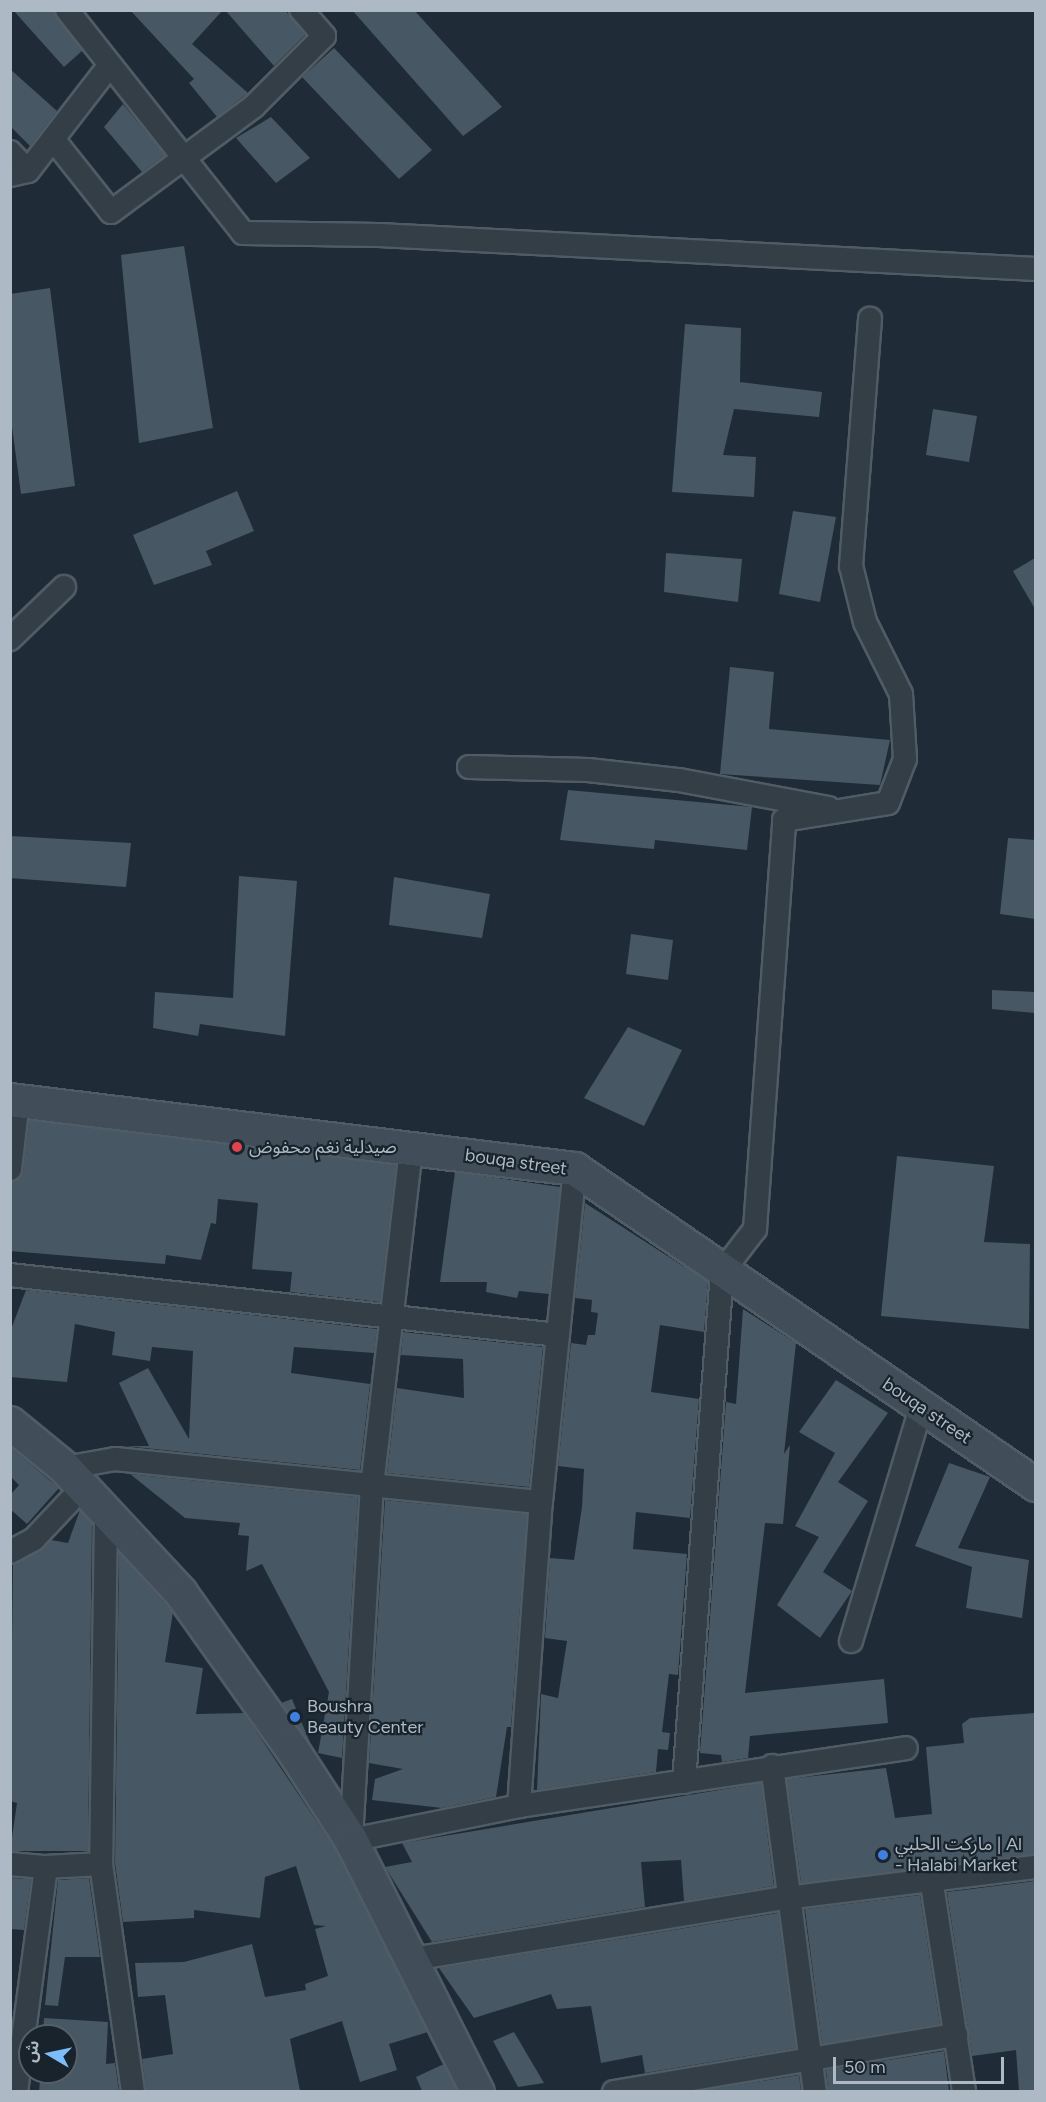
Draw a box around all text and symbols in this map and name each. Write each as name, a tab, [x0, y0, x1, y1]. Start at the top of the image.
place label: صيدلية نغم محفوض	[249, 1136, 397, 1158]
marker: صيدلية نغم محفوض	[230, 1140, 244, 1154]
street label: bouqa street	[464, 1144, 568, 1180]
street label: bouqa street	[878, 1373, 976, 1449]
place label: Boushra Beauty Center	[307, 1696, 423, 1738]
marker: Boushra Beauty Center	[288, 1710, 302, 1724]
place label: ماركت الحلبي | Al - Halabi Market	[895, 1834, 1022, 1876]
marker: ماركت الحلبي | Al - Halabi Market	[876, 1848, 890, 1862]
north arrow	[18, 2024, 78, 2084]
text: ش	[21, 2039, 43, 2064]
scale bar	[836, 2045, 1007, 2083]
text: 50 m	[844, 2056, 886, 2078]

